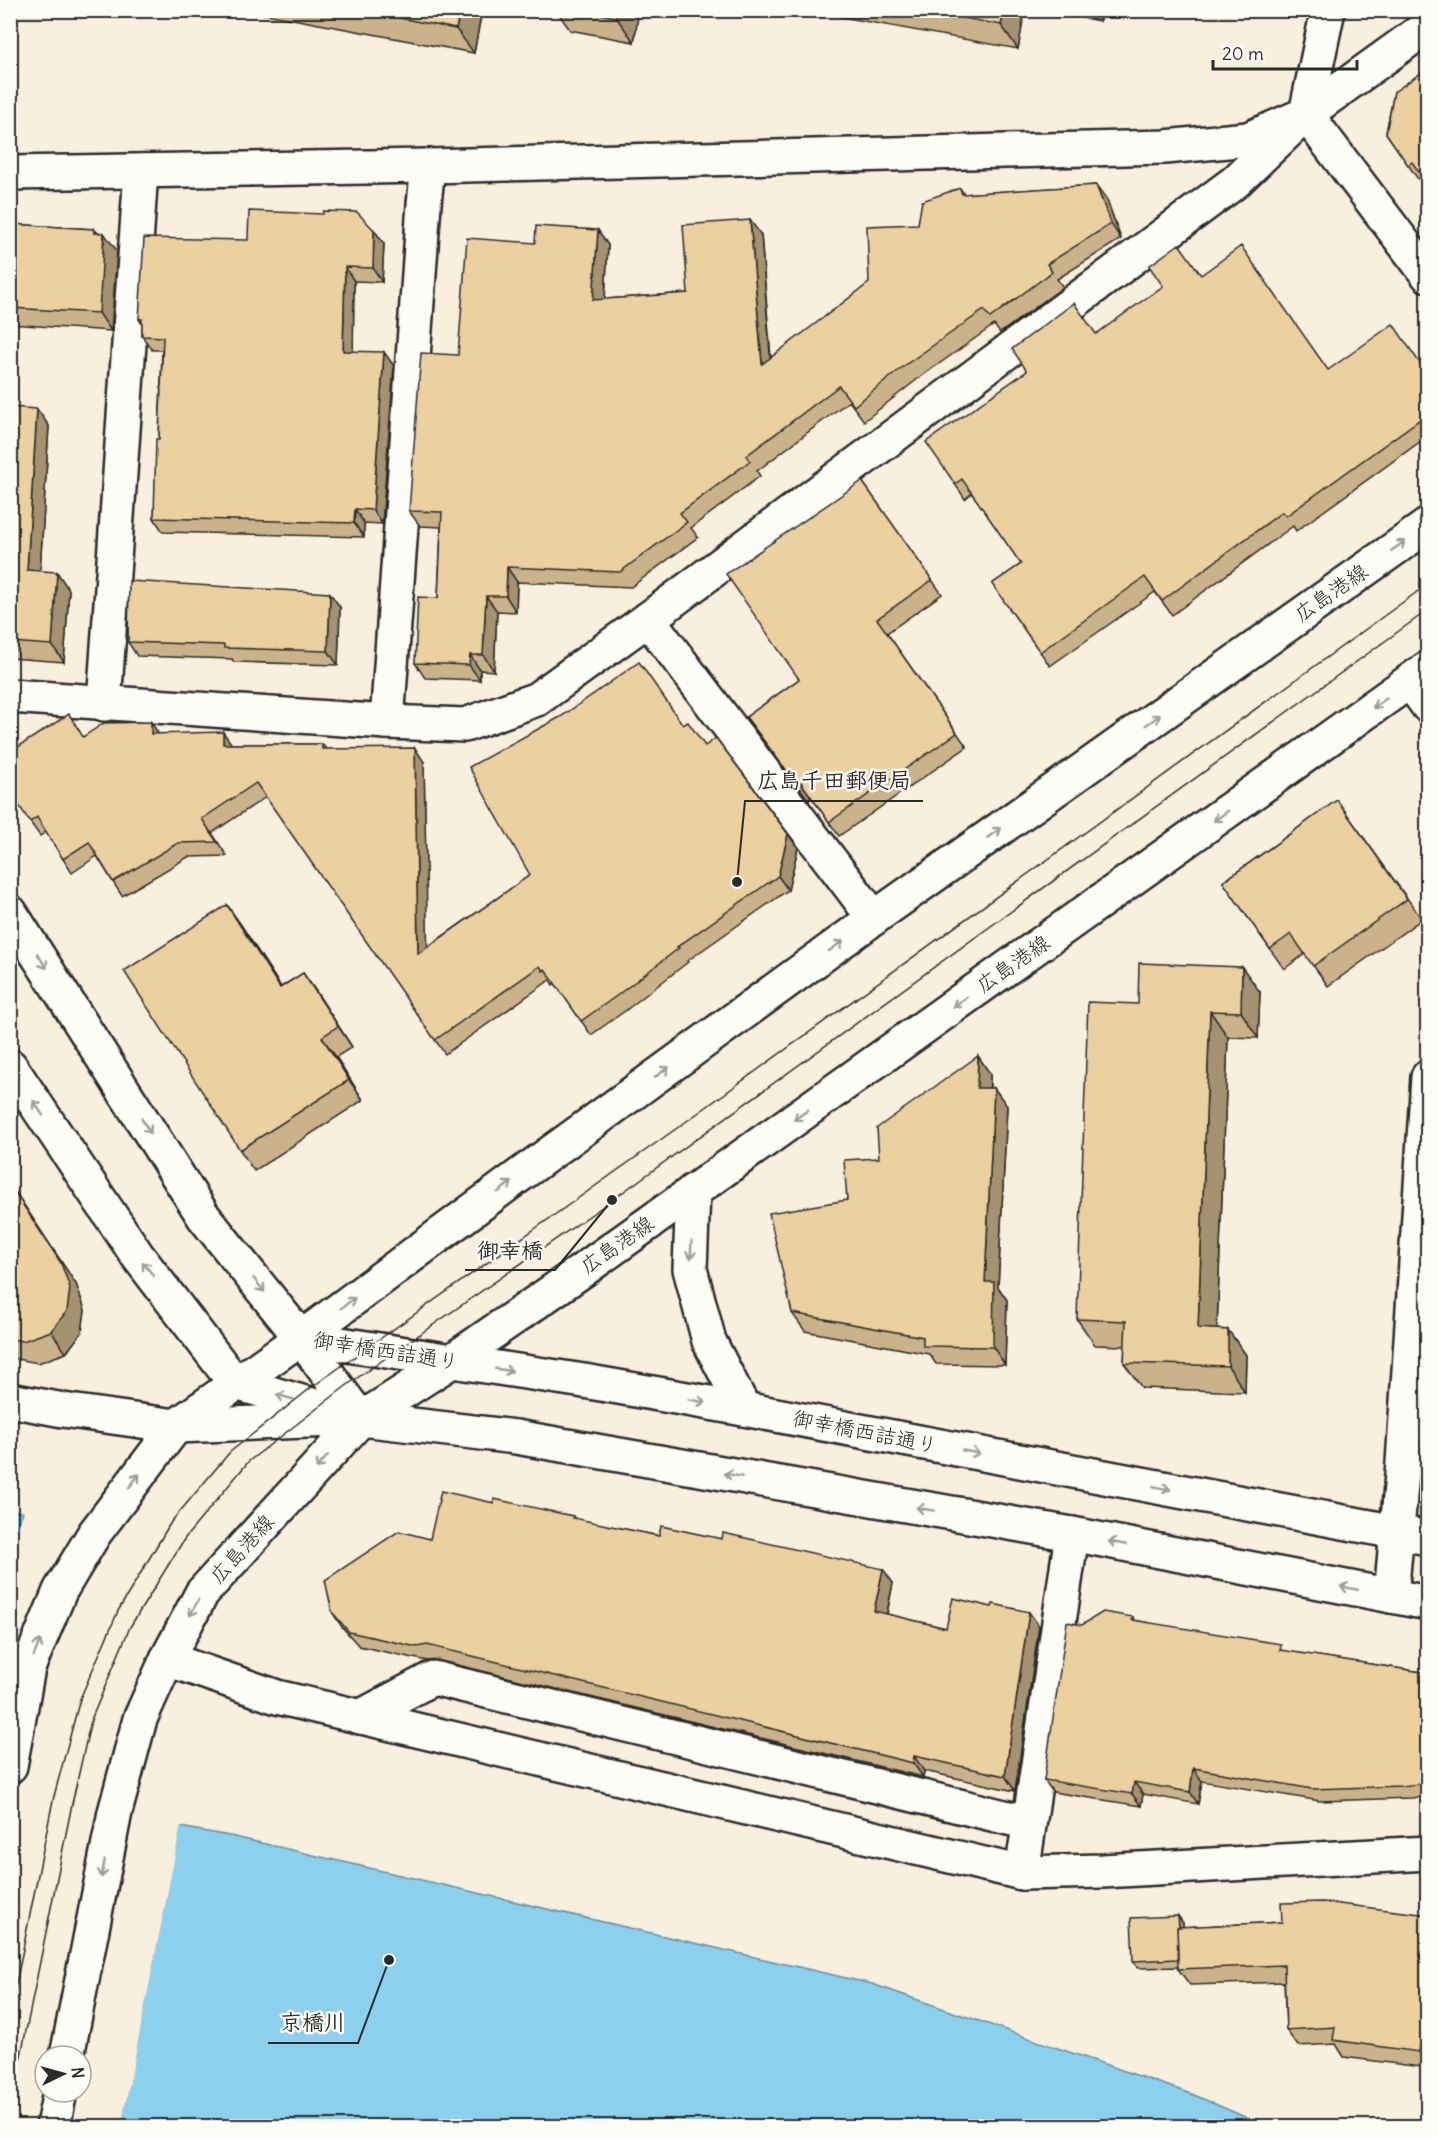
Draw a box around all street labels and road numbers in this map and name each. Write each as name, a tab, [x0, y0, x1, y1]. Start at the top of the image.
street label: 広島港線	[1289, 557, 1373, 628]
street label: 広島港線	[971, 928, 1055, 999]
street label: 広島港線	[575, 1209, 659, 1280]
street label: 御幸橋西詰通り	[311, 1326, 461, 1375]
street label: 御幸橋西詰通り	[790, 1404, 940, 1459]
street label: 広島港線	[203, 1508, 280, 1589]

